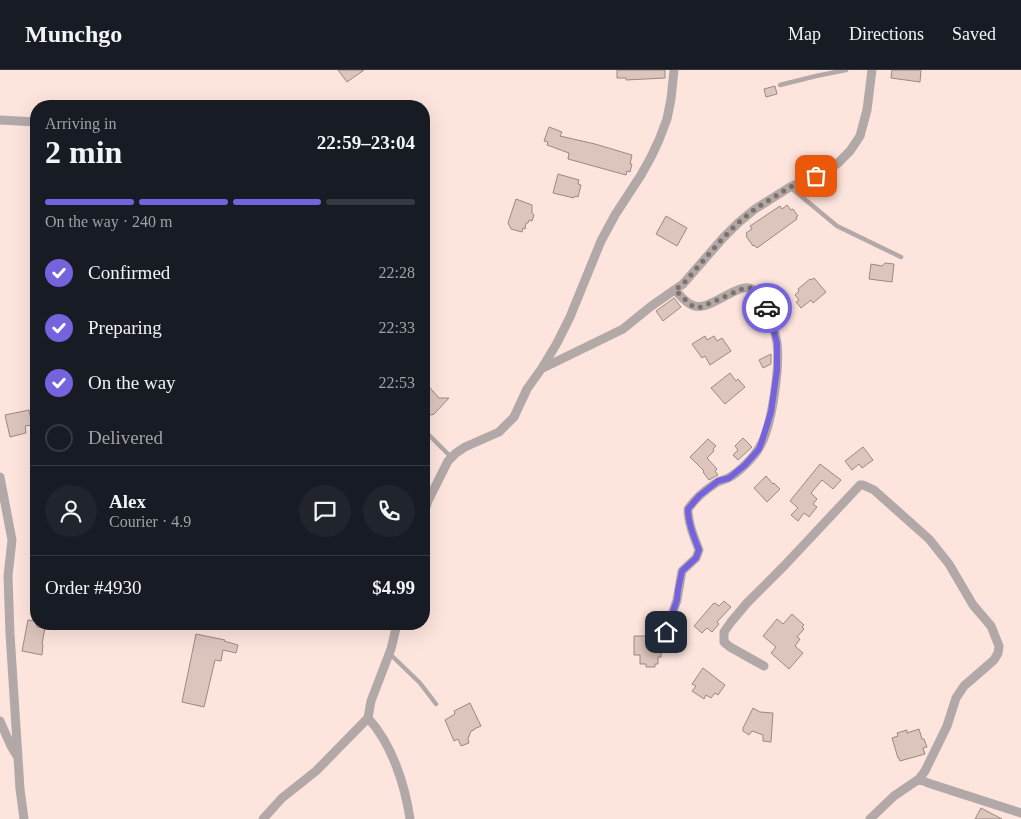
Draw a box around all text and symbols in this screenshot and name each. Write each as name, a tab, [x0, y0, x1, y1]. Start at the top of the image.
text: Munchgo	[25, 21, 122, 47]
text: Map	[788, 24, 821, 44]
text: Directions	[849, 24, 924, 44]
text: Saved	[952, 24, 996, 44]
text: Arriving in	[45, 115, 117, 132]
text: 22:59–23:04	[317, 132, 415, 153]
text: 2 min	[45, 134, 122, 170]
pin	[795, 155, 837, 197]
icon: bag	[802, 162, 830, 190]
text: On the way · 240 m	[45, 213, 173, 230]
icon: check	[45, 259, 73, 287]
text: Confirmed	[88, 262, 170, 283]
text: 22:28	[379, 264, 415, 281]
courier	[742, 283, 792, 333]
icon: car	[753, 294, 781, 322]
icon: check	[45, 314, 73, 342]
text: Preparing	[88, 317, 162, 338]
text: 22:33	[379, 319, 415, 336]
icon: check	[45, 369, 73, 397]
text: On the way	[88, 372, 176, 393]
text: 22:53	[379, 374, 415, 391]
text: Delivered	[88, 427, 163, 448]
button: person	[45, 485, 97, 537]
button: chat	[299, 485, 351, 537]
button: phone	[363, 485, 415, 537]
text: Alex	[109, 491, 146, 512]
text: Courier · 4.9	[109, 513, 191, 530]
text: Order #4930	[45, 577, 142, 598]
text: $4.99	[372, 577, 415, 598]
pin	[645, 611, 687, 653]
icon: home	[652, 618, 680, 646]

